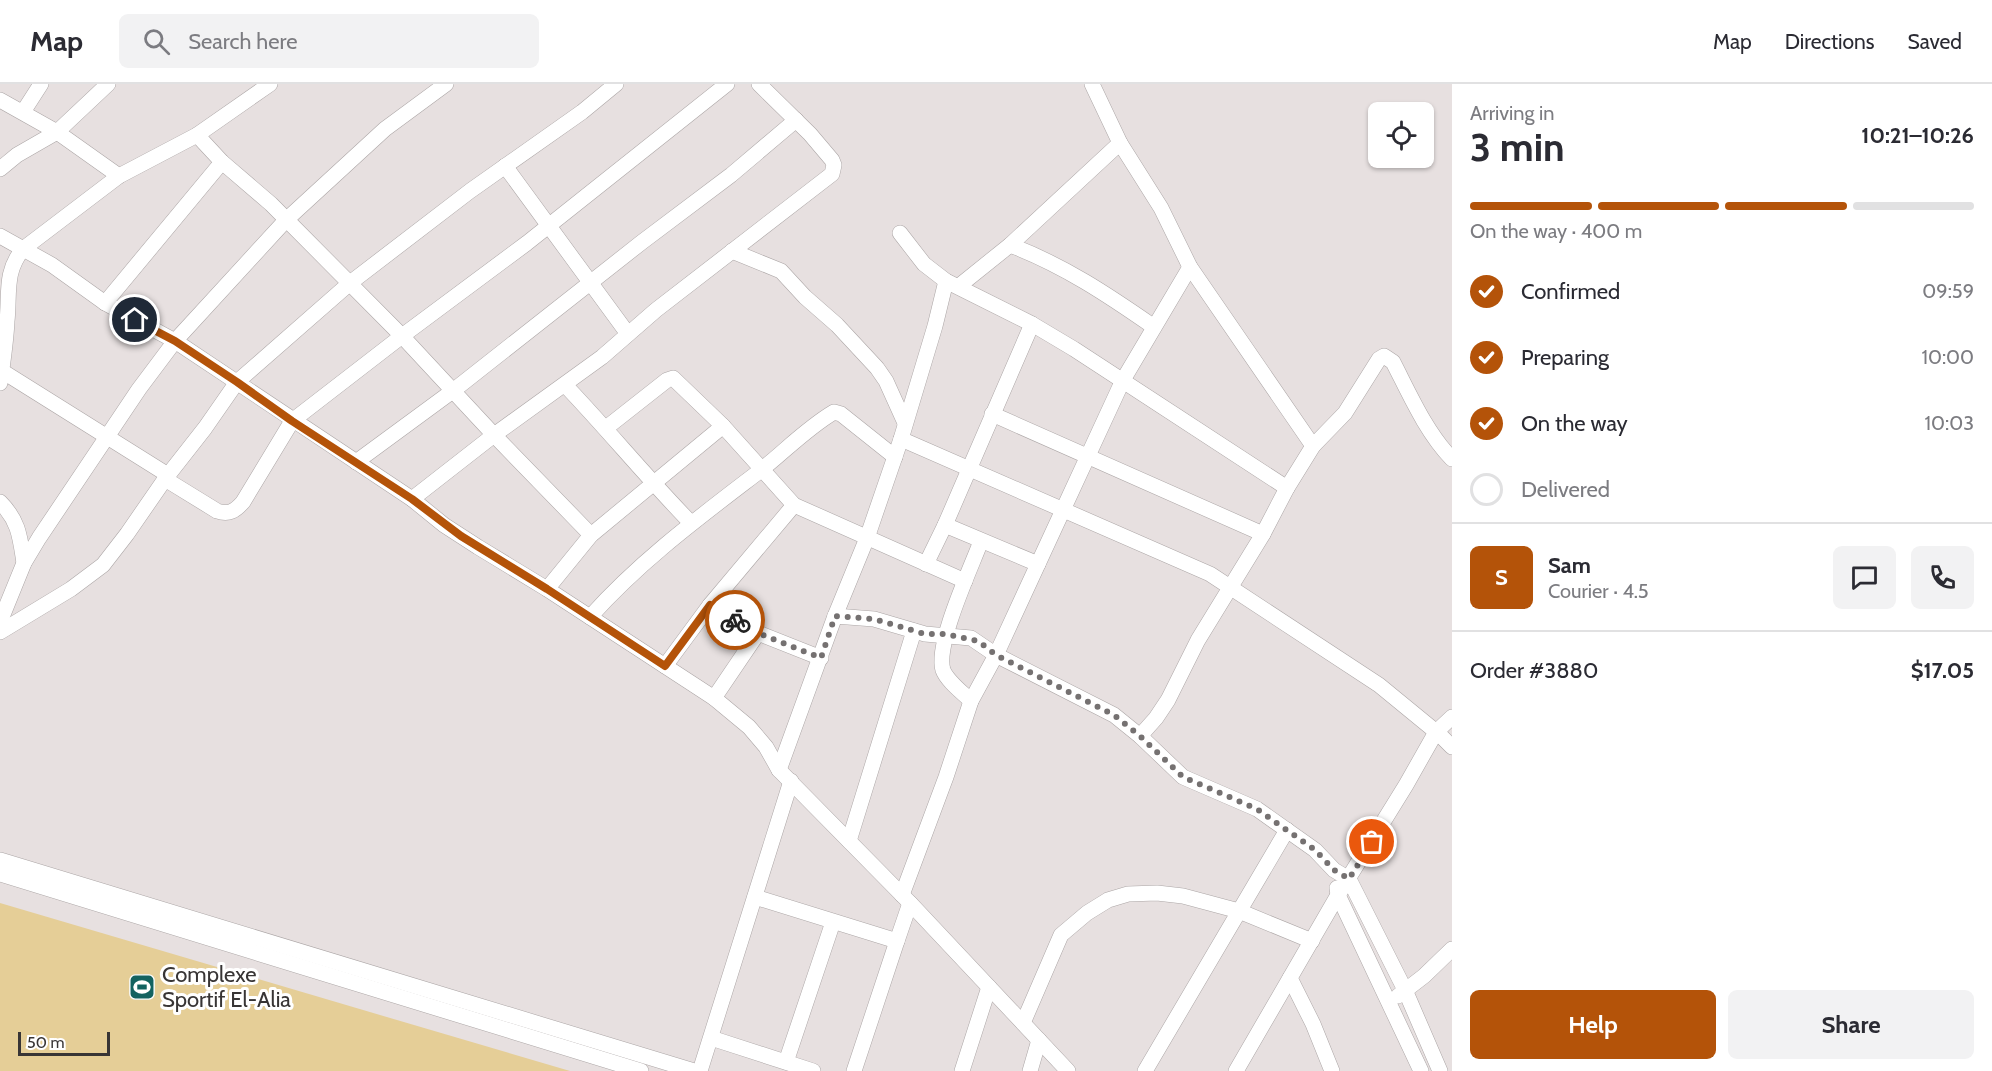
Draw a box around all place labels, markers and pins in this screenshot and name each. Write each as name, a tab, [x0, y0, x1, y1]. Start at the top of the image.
pin	[109, 294, 160, 345]
pin	[1346, 816, 1397, 867]
place label: Complexe Sportif El-Alia	[162, 961, 291, 1013]
sports icon: Complexe Sportif El-Alia	[127, 972, 157, 1002]

